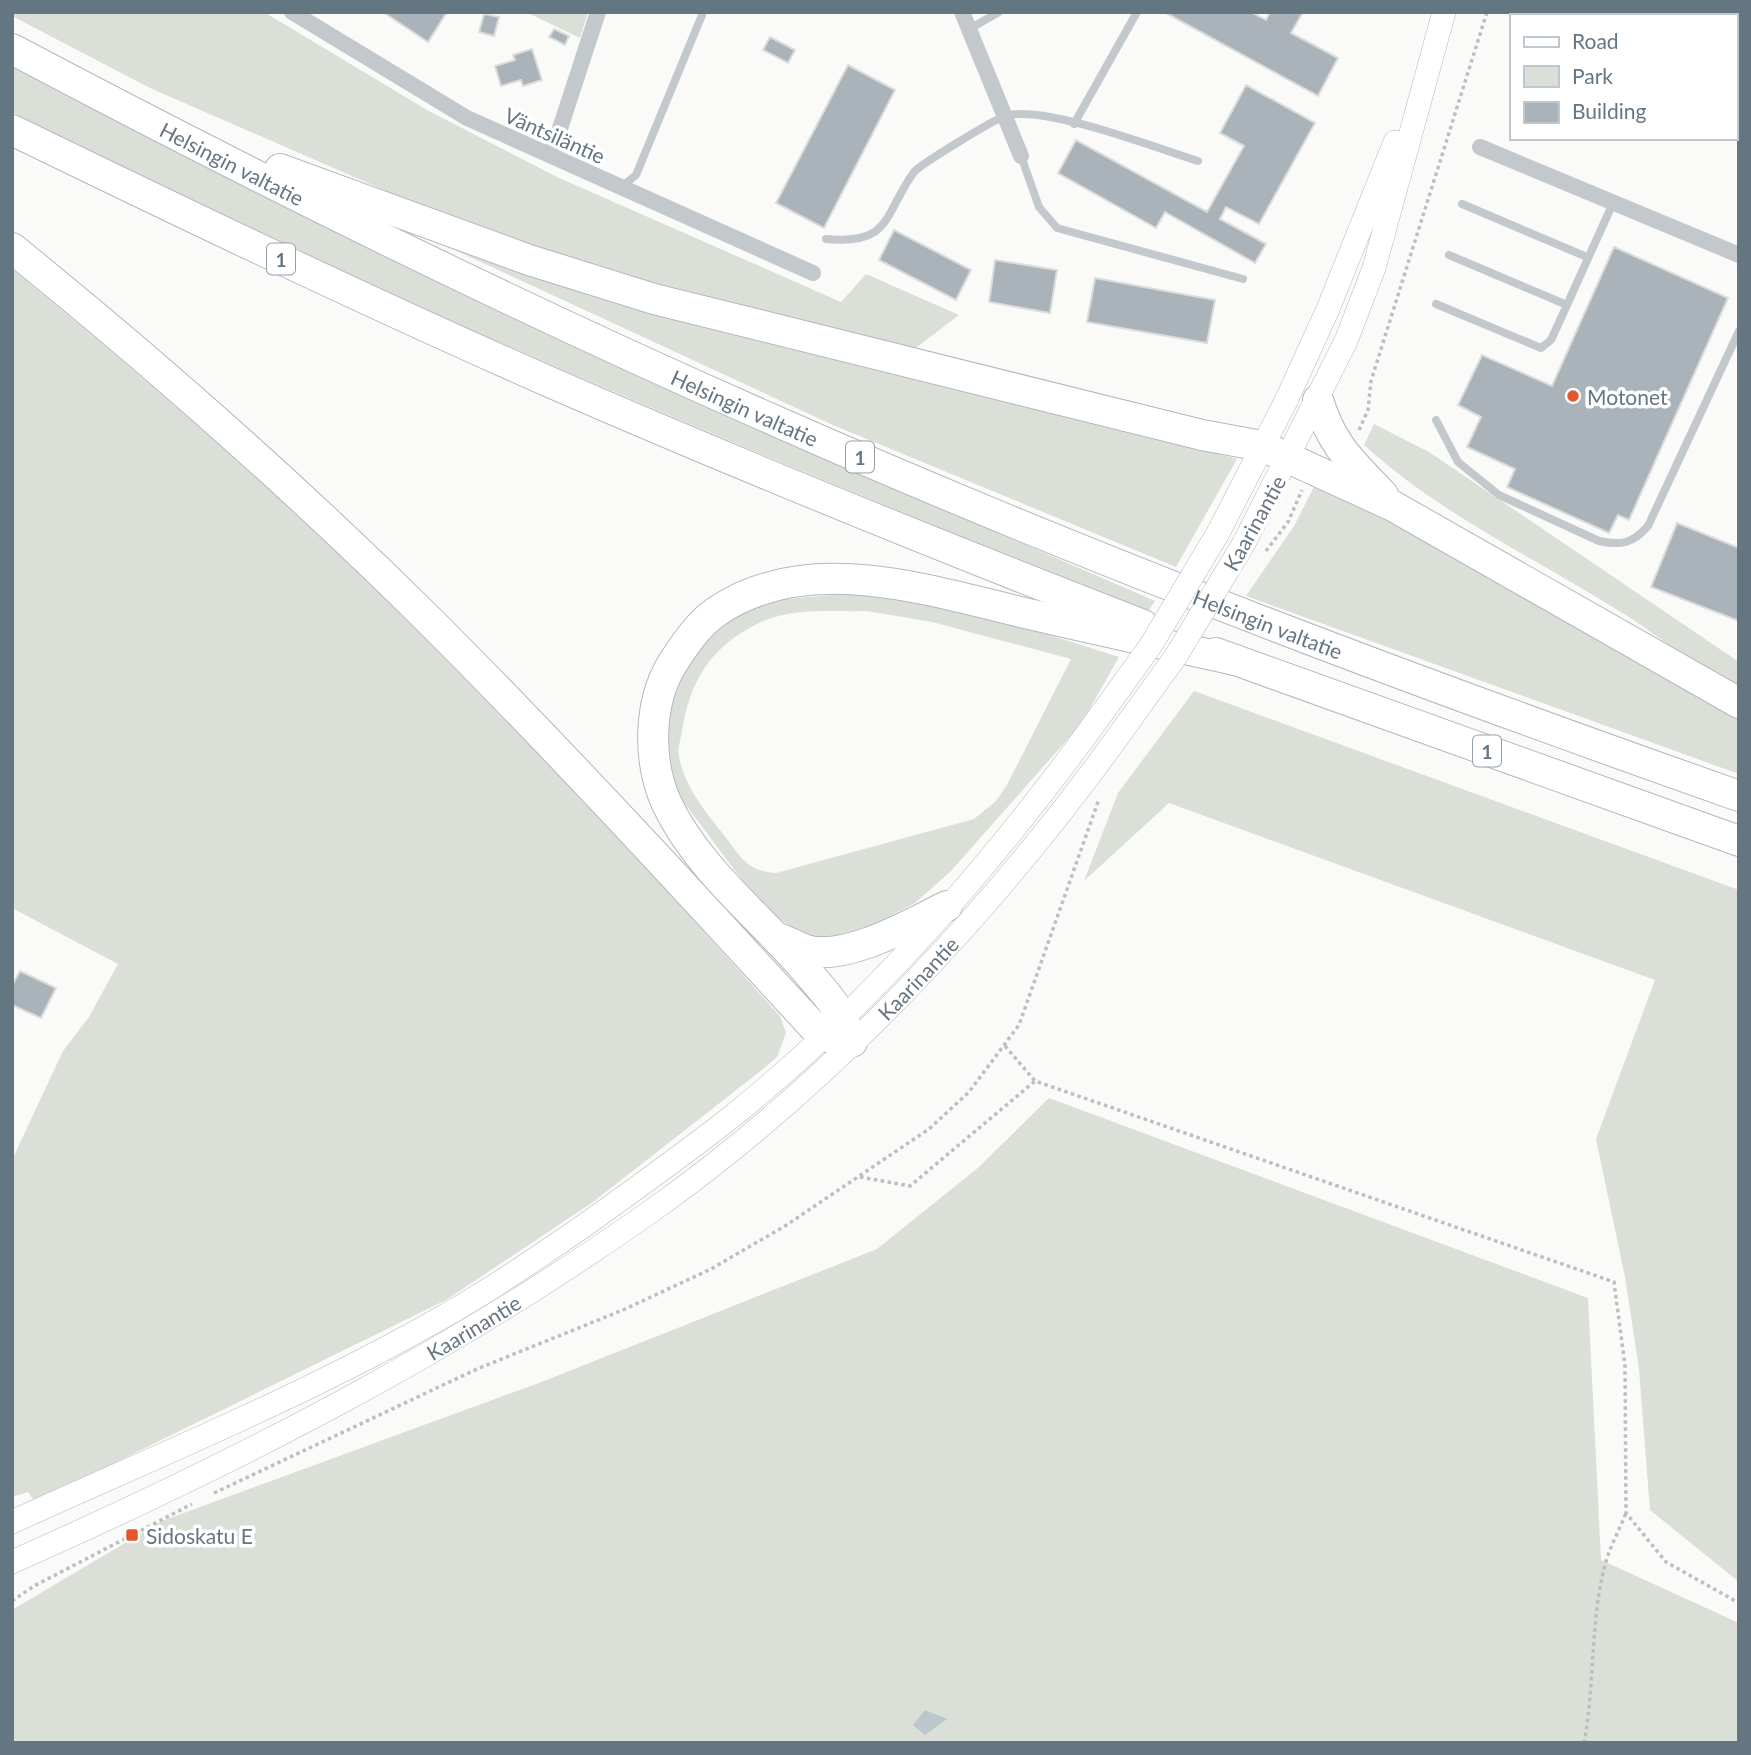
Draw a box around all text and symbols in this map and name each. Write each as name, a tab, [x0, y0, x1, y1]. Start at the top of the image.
legend	[1510, 14, 1737, 140]
text: Road	[1572, 28, 1619, 53]
text: Park	[1572, 63, 1613, 88]
text: Building	[1572, 98, 1647, 123]
street label: Väntsiläntie	[501, 102, 609, 168]
street label: Helsingin valtatie	[156, 116, 308, 210]
road number: 1	[267, 244, 295, 274]
street label: Helsingin valtatie	[668, 364, 822, 451]
place label: Motonet	[1587, 384, 1668, 409]
marker: Motonet	[1565, 388, 1581, 404]
road number: 1	[846, 442, 874, 472]
street label: Kaarinantie	[1218, 471, 1290, 575]
street label: Helsingin valtatie	[1190, 583, 1346, 663]
road number: 1	[1473, 736, 1501, 766]
street label: Kaarinantie	[872, 931, 963, 1024]
street label: Kaarinantie	[422, 1289, 525, 1365]
place label: Sidoskatu E	[146, 1523, 253, 1548]
marker: Sidoskatu E	[124, 1527, 140, 1543]

